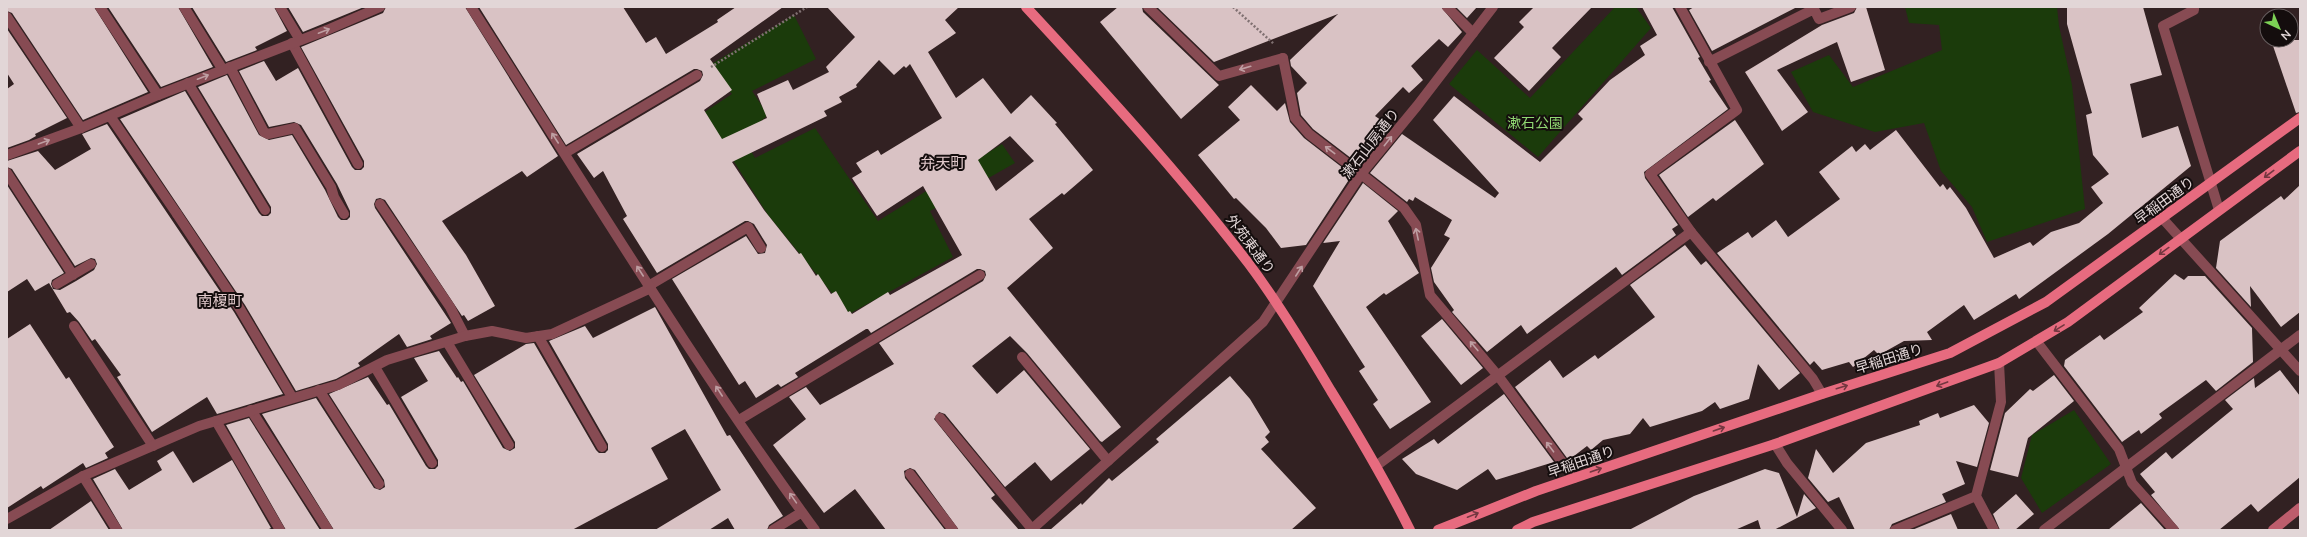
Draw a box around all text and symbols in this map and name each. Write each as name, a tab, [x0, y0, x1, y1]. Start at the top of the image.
north arrow	[2259, 8, 2299, 48]
one-way arrow	[318, 26, 330, 34]
text: N	[2279, 28, 2294, 43]
one-way arrow	[1239, 65, 1252, 72]
one-way arrow	[197, 73, 209, 81]
street label: 漱石山房通り	[1337, 105, 1403, 181]
park label: 漱石公園	[1507, 114, 1563, 131]
one-way arrow	[551, 133, 559, 144]
one-way arrow	[1384, 135, 1393, 146]
one-way arrow	[37, 138, 50, 145]
one-way arrow	[1325, 146, 1336, 154]
district label: 弁天町	[920, 153, 966, 171]
one-way arrow	[2263, 170, 2274, 179]
street label: 早稲田通り	[2131, 173, 2197, 227]
street label: 外苑東通り	[1223, 211, 1279, 277]
one-way arrow	[1413, 228, 1421, 241]
one-way arrow	[2159, 247, 2170, 256]
one-way arrow	[636, 265, 645, 276]
one-way arrow	[1295, 266, 1303, 277]
district label: 南榎町	[197, 291, 243, 309]
one-way arrow	[2053, 324, 2065, 332]
street label: 早稲田通り	[1853, 340, 1925, 376]
one-way arrow	[1469, 341, 1478, 352]
one-way arrow	[1937, 380, 1949, 388]
one-way arrow	[1835, 383, 1848, 390]
one-way arrow	[715, 385, 723, 397]
one-way arrow	[1712, 424, 1724, 432]
one-way arrow	[1546, 441, 1555, 452]
street label: 早稲田通り	[1545, 442, 1617, 480]
one-way arrow	[1589, 466, 1601, 474]
one-way arrow	[789, 493, 797, 504]
one-way arrow	[1467, 510, 1479, 518]

